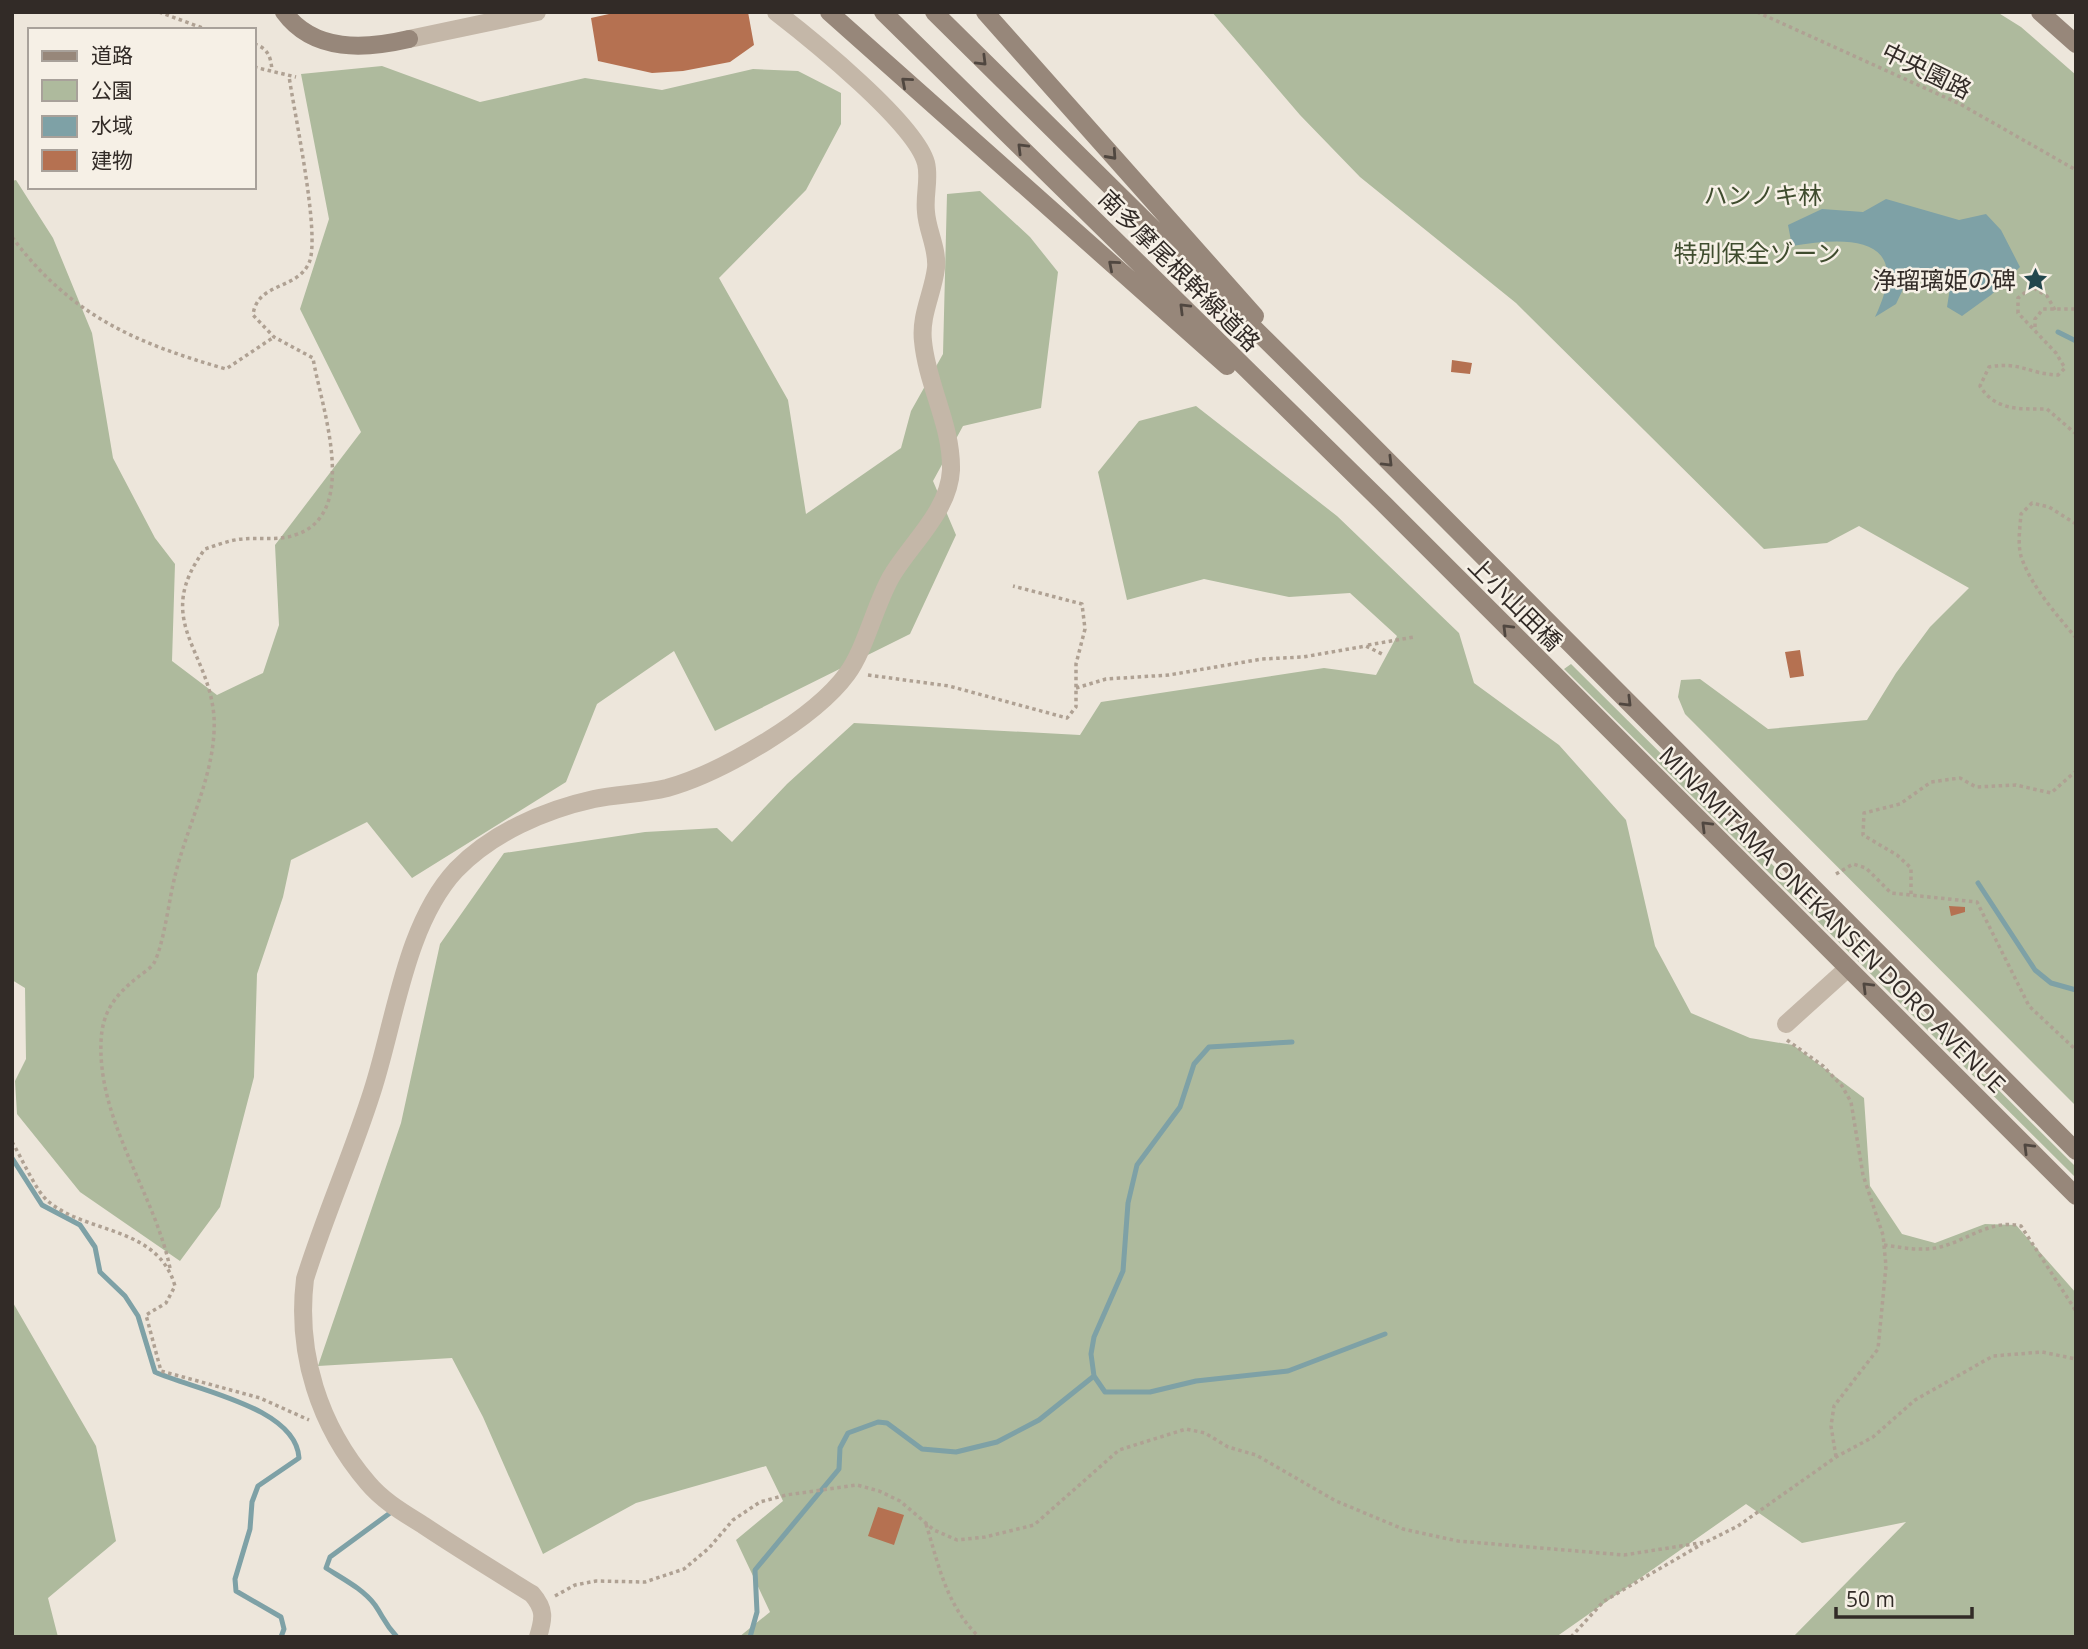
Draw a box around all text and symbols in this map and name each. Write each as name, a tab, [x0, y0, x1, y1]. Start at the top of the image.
legend	[28, 28, 256, 189]
street label: 中央園路	[1877, 34, 1977, 106]
text: 道路	[91, 41, 133, 69]
one-way arrow	[974, 52, 987, 65]
text: 公園	[91, 76, 133, 104]
one-way arrow	[901, 78, 914, 90]
text: 水域	[91, 111, 133, 139]
one-way arrow	[1017, 144, 1030, 157]
text: 建物	[91, 146, 133, 174]
one-way arrow	[1104, 147, 1116, 160]
park label: ハンノキ林	[1704, 178, 1822, 211]
street label: 南多摩尾根幹線道路	[1092, 182, 1268, 358]
park label: 特別保全ゾーン	[1674, 236, 1840, 269]
one-way arrow	[1108, 261, 1121, 273]
place label: 浄瑠璃姫の碑	[1872, 263, 2016, 296]
place icon: 浄瑠璃姫の碑	[2022, 265, 2050, 293]
one-way arrow	[1180, 304, 1192, 316]
one-way arrow	[1380, 454, 1392, 466]
street label: 上小山田橋	[1462, 549, 1570, 657]
one-way arrow	[1503, 624, 1516, 637]
one-way arrow	[1619, 693, 1632, 706]
street label: MINAMITAMA ONEKANSEN DORO AVENUE	[1652, 738, 2014, 1100]
one-way arrow	[1701, 822, 1714, 835]
one-way arrow	[1863, 983, 1875, 995]
one-way arrow	[2023, 1143, 2036, 1156]
scale bar	[1836, 1576, 1972, 1620]
text: 50 m	[1846, 1585, 1895, 1613]

